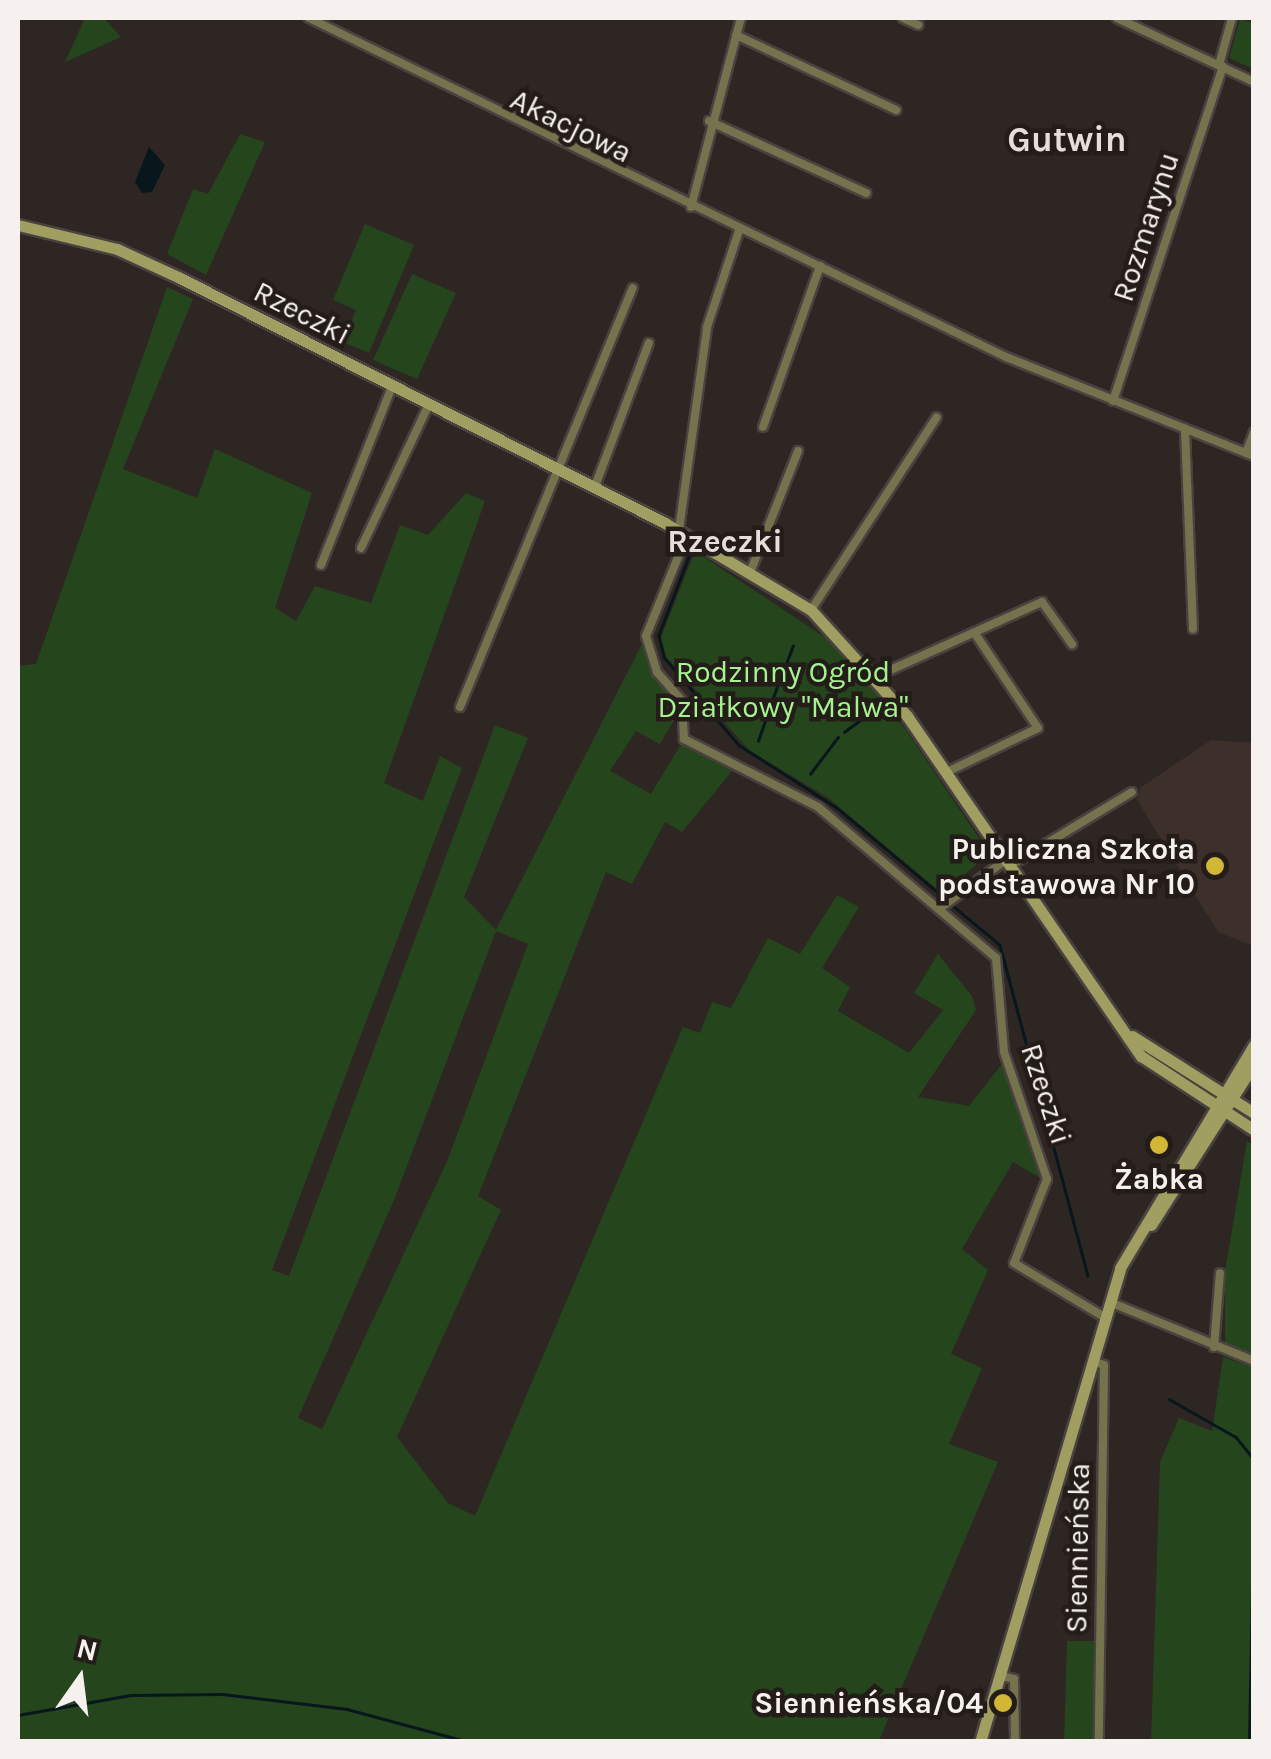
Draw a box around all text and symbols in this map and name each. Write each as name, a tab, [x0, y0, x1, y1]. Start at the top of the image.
street label: Akacjowa	[505, 81, 637, 171]
district label: Gutwin	[1007, 119, 1127, 161]
street label: Rozmarynu	[1105, 148, 1187, 306]
street label: Rzeczki	[248, 273, 356, 353]
district label: Rzeczki	[667, 523, 783, 561]
park label: Rodzinny Ogród Działkowy "Malwa"	[658, 654, 908, 724]
place label: Publiczna Szkoła podstawowa Nr 10	[938, 831, 1195, 902]
marker: Publiczna Szkoła podstawowa Nr 10	[1204, 855, 1226, 877]
street label: Rzeczki	[1013, 1039, 1079, 1149]
marker: Żabka	[1148, 1134, 1170, 1156]
place label: Żabka	[1114, 1161, 1204, 1197]
street label: Siennieńska	[1059, 1463, 1097, 1633]
north arrow	[30, 1629, 130, 1729]
text: N	[74, 1631, 101, 1668]
place label: Siennieńska/04	[754, 1685, 983, 1721]
marker: Siennieńska/04	[992, 1692, 1014, 1714]

